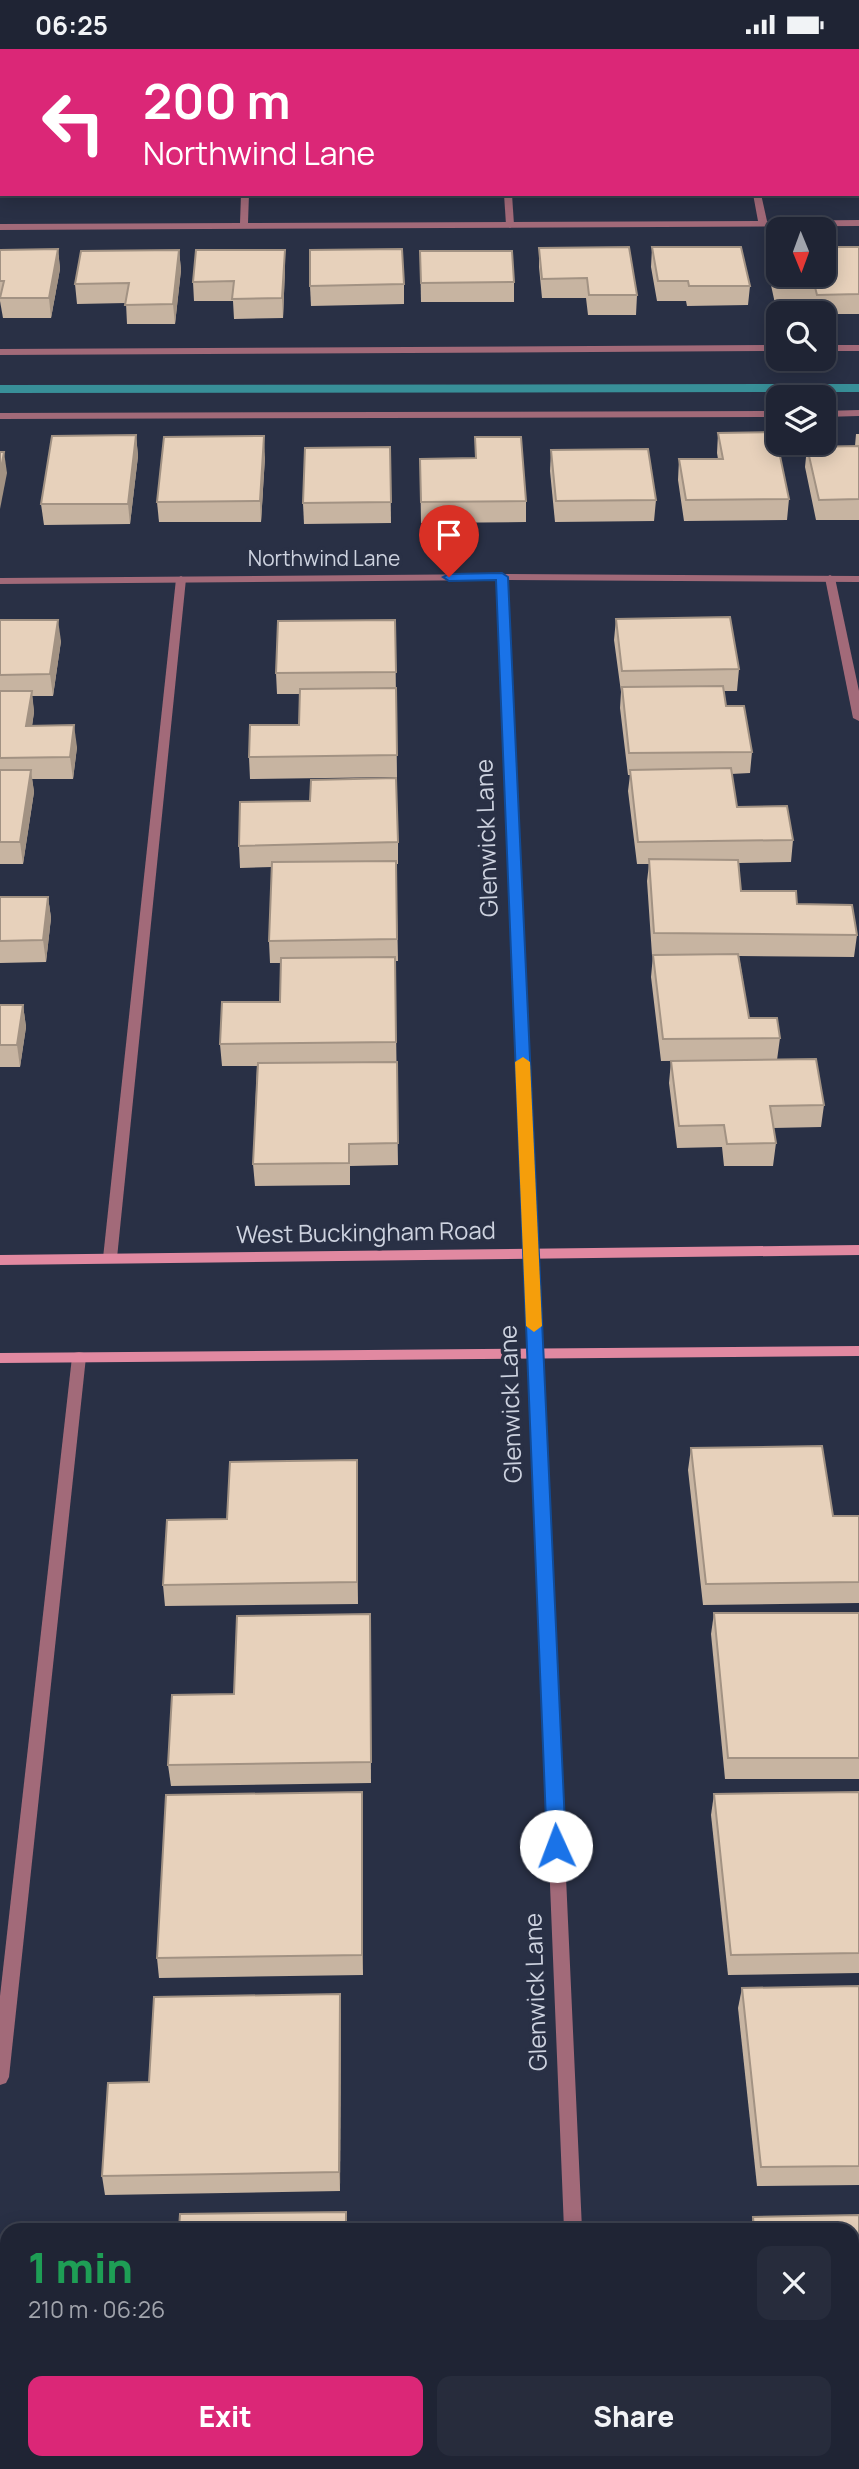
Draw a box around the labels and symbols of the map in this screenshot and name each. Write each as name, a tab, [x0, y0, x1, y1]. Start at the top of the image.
north arrow	[766, 217, 836, 287]
pin	[419, 505, 479, 577]
street label: Northwind Lane	[248, 544, 400, 572]
street label: Glenwick Lane	[466, 758, 505, 918]
street label: West Buckingham Road	[236, 1213, 496, 1250]
street label: Glenwick Lane	[490, 1324, 529, 1484]
position arrow	[519, 1809, 593, 1883]
street label: Glenwick Lane	[515, 1912, 554, 2072]

